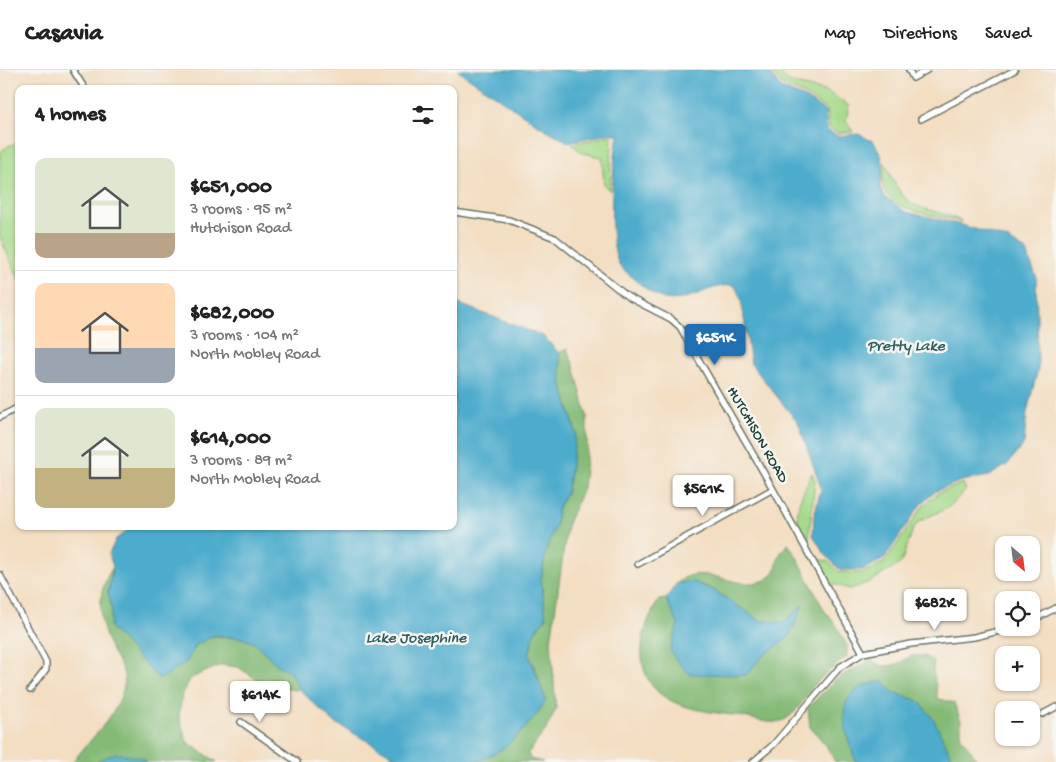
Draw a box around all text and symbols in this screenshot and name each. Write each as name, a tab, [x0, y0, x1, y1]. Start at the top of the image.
text: Casavia	[25, 20, 103, 49]
text: Map	[824, 24, 856, 45]
text: Directions	[884, 24, 957, 45]
text: Saved	[985, 24, 1031, 45]
icon: filters	[409, 101, 437, 129]
text: 4 homes	[35, 103, 106, 128]
text: $651,000	[190, 176, 272, 201]
icon: home	[75, 178, 135, 238]
text: 3 rooms · 95 m²	[190, 201, 292, 220]
text: Hutchison Road	[190, 220, 291, 239]
text: $682,000	[190, 302, 274, 327]
icon: home	[75, 303, 135, 363]
pin: $651K	[680, 324, 750, 366]
text: 3 rooms · 104 m²	[190, 327, 299, 346]
text: $651K	[696, 330, 734, 349]
water label: Pretty Lake	[867, 338, 946, 357]
text: North Mobley Road	[190, 346, 320, 365]
street label: HUTCHISON ROAD	[722, 384, 792, 487]
text: $614,000	[190, 427, 271, 452]
icon: home	[75, 428, 135, 488]
text: 3 rooms · 89 m²	[190, 452, 292, 471]
text: North Mobley Road	[190, 471, 320, 490]
pin: $561K	[668, 474, 738, 517]
text: $561K	[684, 481, 722, 500]
north arrow	[995, 536, 1040, 581]
map controls	[995, 536, 1040, 746]
pin: $682K	[900, 588, 970, 631]
button: locate	[995, 591, 1040, 636]
text: $682K	[915, 595, 955, 614]
water label: Lake Josephine	[366, 630, 467, 649]
button: +	[995, 646, 1040, 691]
pin: $614K	[225, 680, 295, 723]
text: $614K	[241, 687, 279, 706]
button: −	[995, 701, 1040, 746]

